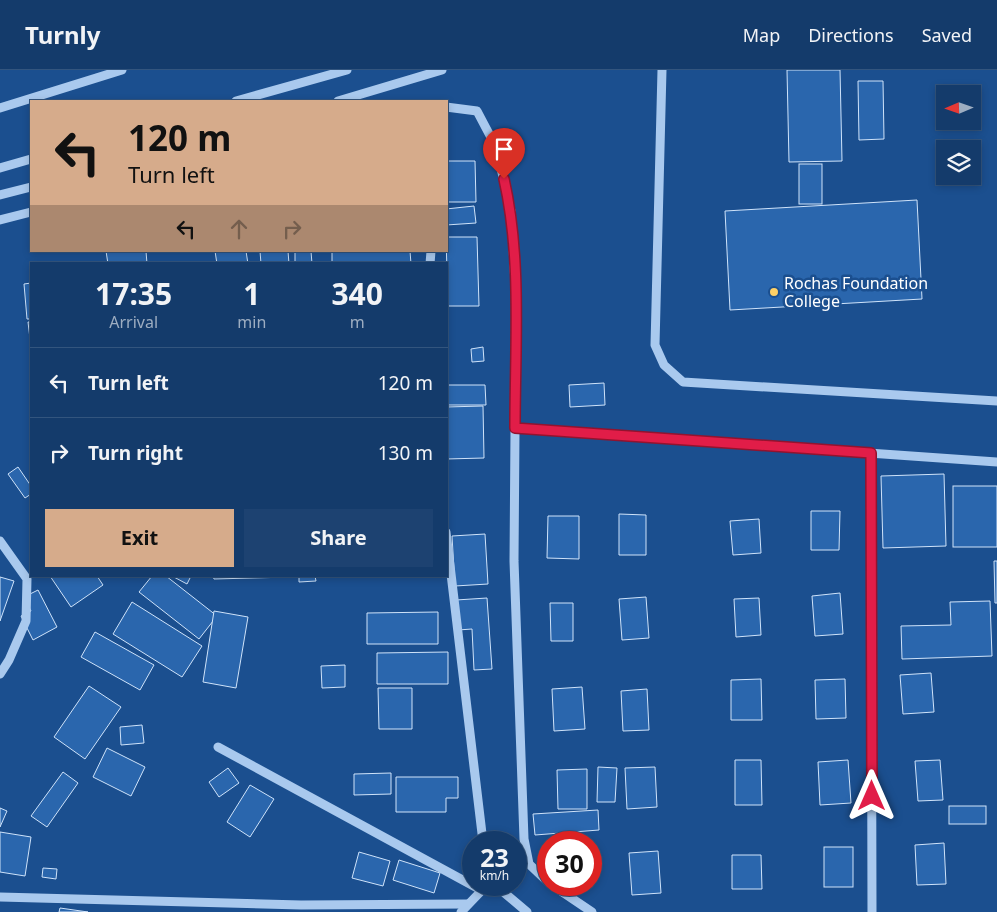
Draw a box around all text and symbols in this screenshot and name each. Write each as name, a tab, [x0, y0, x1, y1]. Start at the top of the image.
text: Turnly	[25, 18, 100, 51]
text: Map	[743, 23, 780, 47]
text: Directions	[808, 23, 894, 47]
text: Saved	[922, 23, 972, 47]
north arrow	[936, 85, 981, 130]
map controls	[936, 85, 981, 185]
text: 120 m	[128, 114, 231, 161]
icon: left	[45, 120, 110, 185]
pin	[483, 128, 525, 179]
icon: arrive	[490, 135, 518, 163]
button: layers	[936, 140, 981, 185]
text: Turn left	[128, 159, 215, 189]
icon: left	[172, 215, 200, 243]
icon: ahead	[225, 215, 253, 243]
icon: right	[278, 215, 306, 243]
place label: Rochas Foundation College	[784, 272, 928, 312]
text: 17:35	[95, 273, 172, 314]
text: 1	[243, 273, 260, 314]
text: 340	[331, 273, 383, 314]
marker: Rochas Foundation College	[768, 286, 780, 298]
text: Arrival	[109, 311, 158, 333]
text: min	[237, 311, 266, 333]
text: m	[350, 311, 365, 333]
icon: left	[45, 369, 73, 397]
text: Turn left	[88, 370, 169, 396]
text: 120 m	[378, 370, 433, 396]
icon: right	[45, 439, 73, 467]
text: Turn right	[88, 440, 183, 466]
text: 130 m	[378, 440, 433, 466]
button: Exit	[45, 509, 234, 567]
button: Share	[244, 509, 433, 567]
position arrow	[845, 769, 897, 821]
speed limit sign: 30	[537, 831, 602, 896]
text: 23	[480, 840, 509, 874]
text: km/h	[480, 867, 509, 884]

